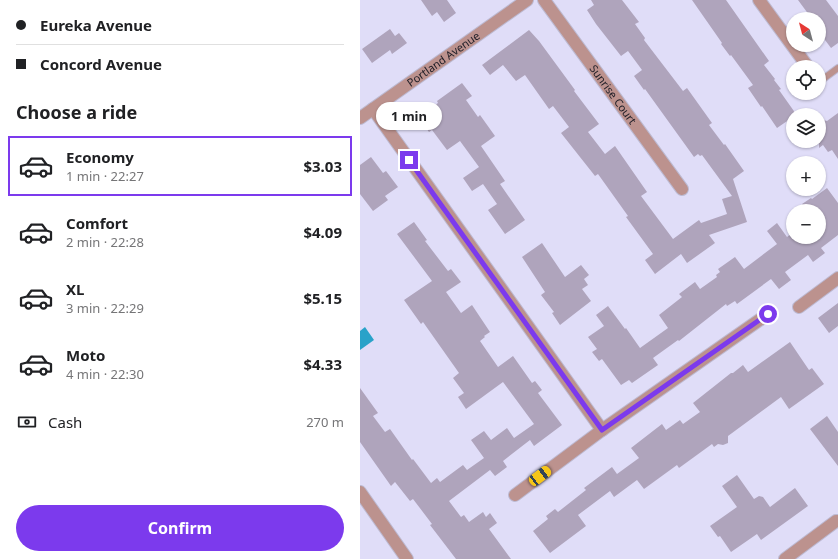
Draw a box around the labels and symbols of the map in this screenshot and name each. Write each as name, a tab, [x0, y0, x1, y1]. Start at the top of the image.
north arrow	[786, 12, 826, 52]
street label: Portland Avenue	[404, 28, 482, 90]
street label: Sunrise Court	[587, 61, 640, 127]
callout: 1 min	[376, 102, 442, 130]
route end	[400, 151, 418, 169]
route start	[759, 305, 777, 323]
car	[527, 464, 553, 488]

